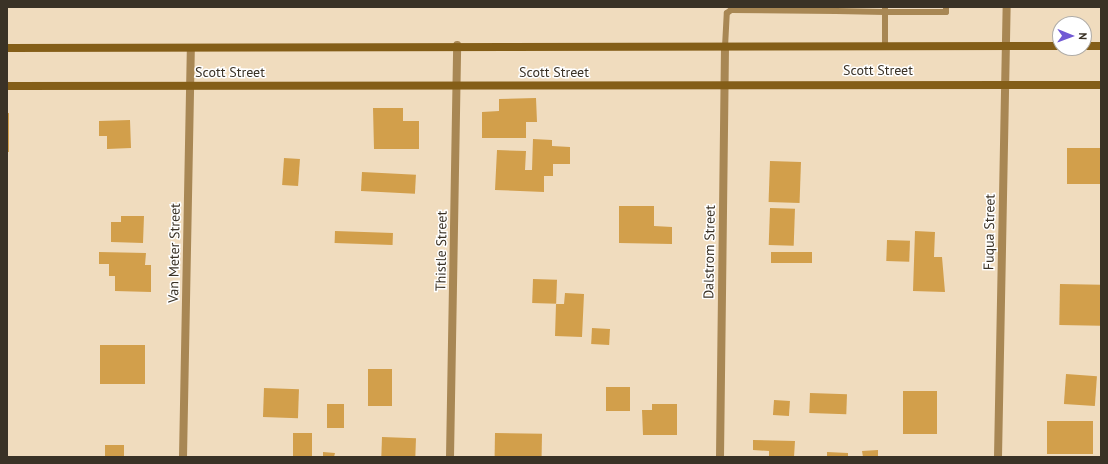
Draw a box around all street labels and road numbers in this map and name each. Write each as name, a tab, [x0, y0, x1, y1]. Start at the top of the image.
street label: Scott Street	[843, 62, 913, 78]
street label: Scott Street	[195, 64, 265, 80]
street label: Scott Street	[519, 64, 589, 80]
street label: Fuqua Street	[980, 194, 998, 270]
street label: Van Meter Street	[165, 203, 183, 303]
street label: Dalstrom Street	[700, 205, 718, 299]
street label: Thistle Street	[432, 211, 450, 291]

